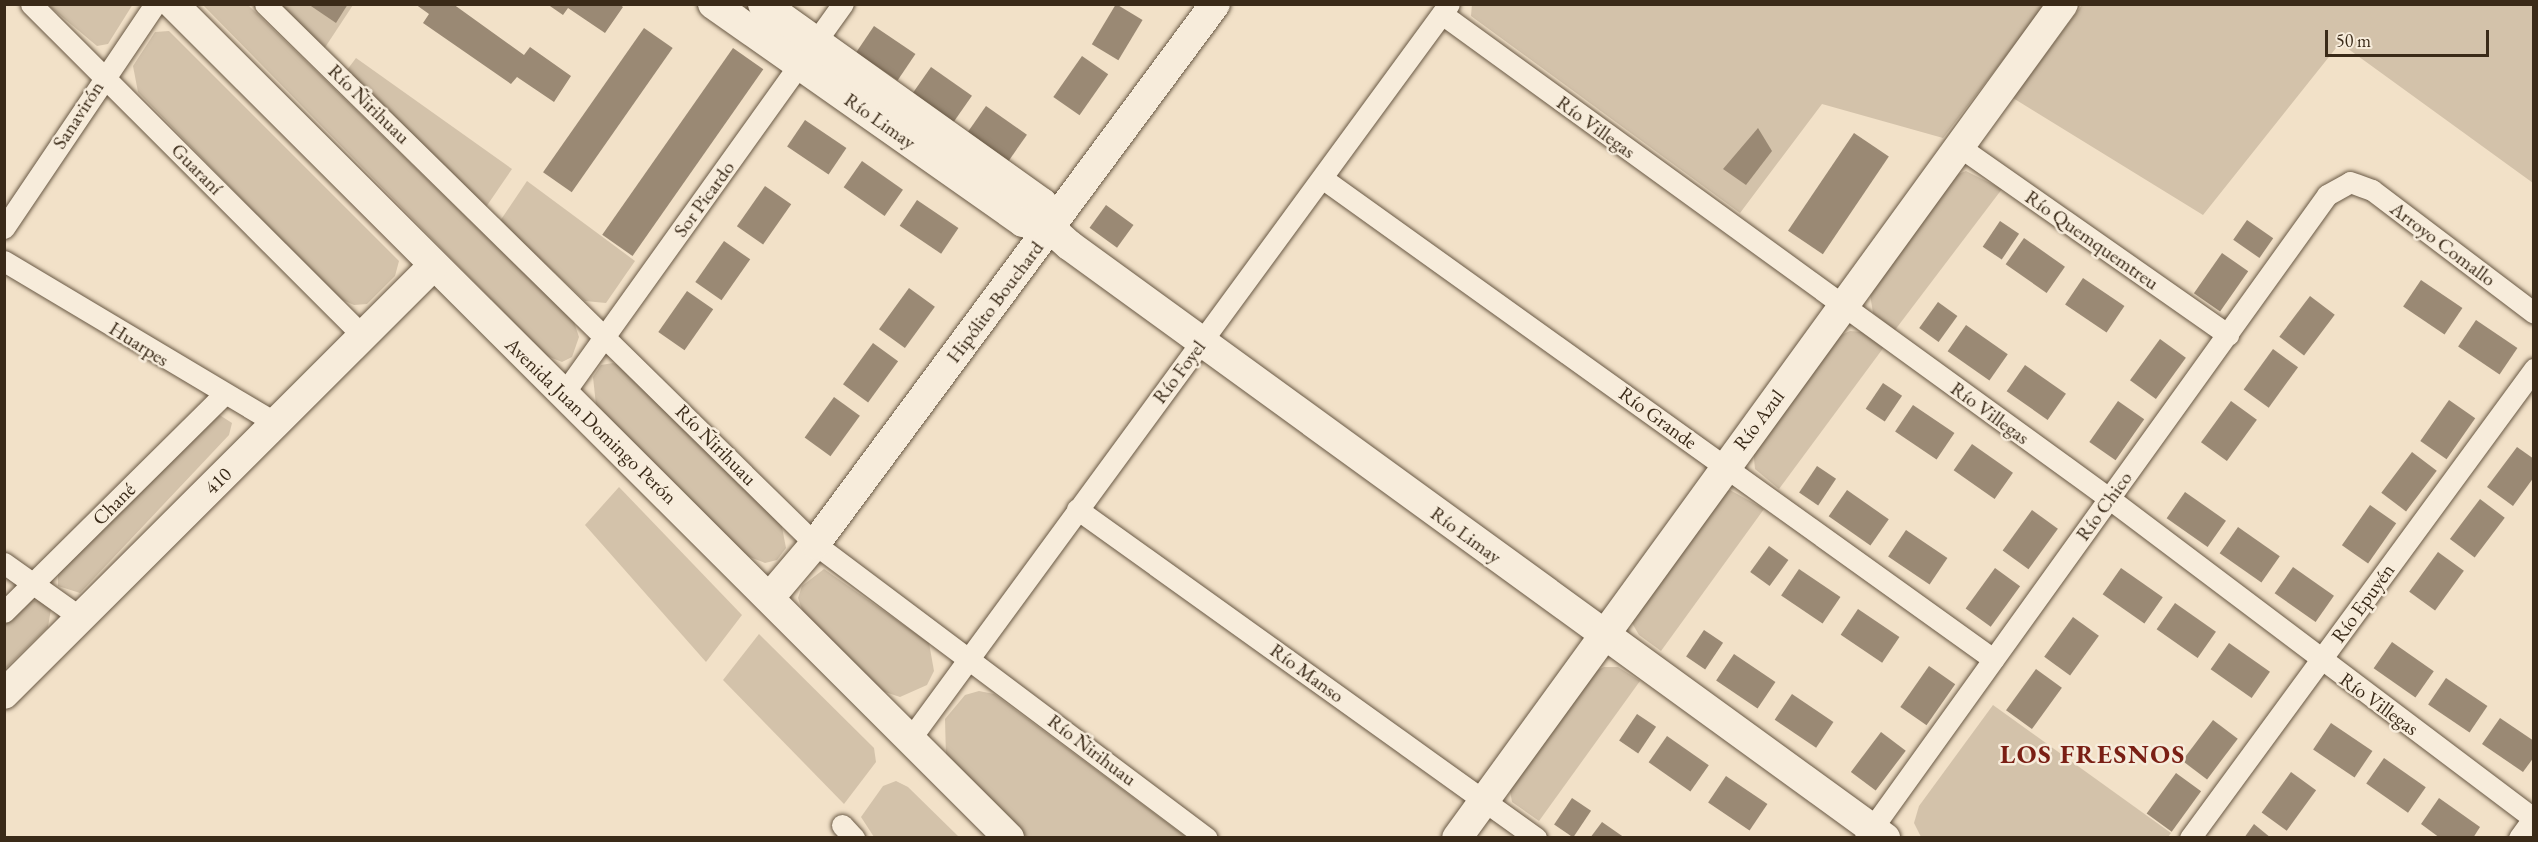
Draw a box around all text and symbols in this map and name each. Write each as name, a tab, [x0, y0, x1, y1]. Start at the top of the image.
scale bar	[2328, 18, 2492, 56]
text: 50 m	[2336, 29, 2371, 52]
street label: Río Ñirihuau	[323, 59, 415, 149]
street label: Sanavirón	[47, 77, 109, 153]
street label: Río Limay	[840, 88, 920, 154]
street label: Río Villegas	[1552, 90, 1640, 164]
street label: Guaraní	[166, 138, 228, 200]
street label: Sor Picardo	[668, 156, 740, 242]
street label: Río Quemquemtreu	[2020, 185, 2164, 295]
street label: Arroyo Comallo	[2386, 197, 2500, 291]
street label: Hipólito Bouchard	[941, 236, 1049, 368]
street label: Huarpes	[105, 316, 173, 372]
street label: Avenida Juan Domingo Perón	[500, 333, 682, 509]
street label: Río Foyel	[1147, 336, 1211, 408]
street label: Río Villegas	[1946, 376, 2034, 450]
street label: Río Grande	[1614, 382, 1702, 454]
street label: Río Azul	[1729, 385, 1789, 455]
street label: Río Ñirihuau	[670, 399, 762, 491]
street label: 410	[199, 462, 237, 500]
street label: Río Chico	[2071, 467, 2137, 545]
street label: Chané	[88, 478, 140, 530]
street label: Río Limay	[1426, 501, 1506, 569]
street label: Río Epuyén	[2326, 559, 2400, 647]
street label: Río Manso	[1265, 638, 1349, 708]
street label: Río Villegas	[2335, 667, 2423, 741]
street label: Río Ñirihuau	[1043, 709, 1141, 791]
district label: LOS FRESNOS	[2000, 739, 2186, 771]

